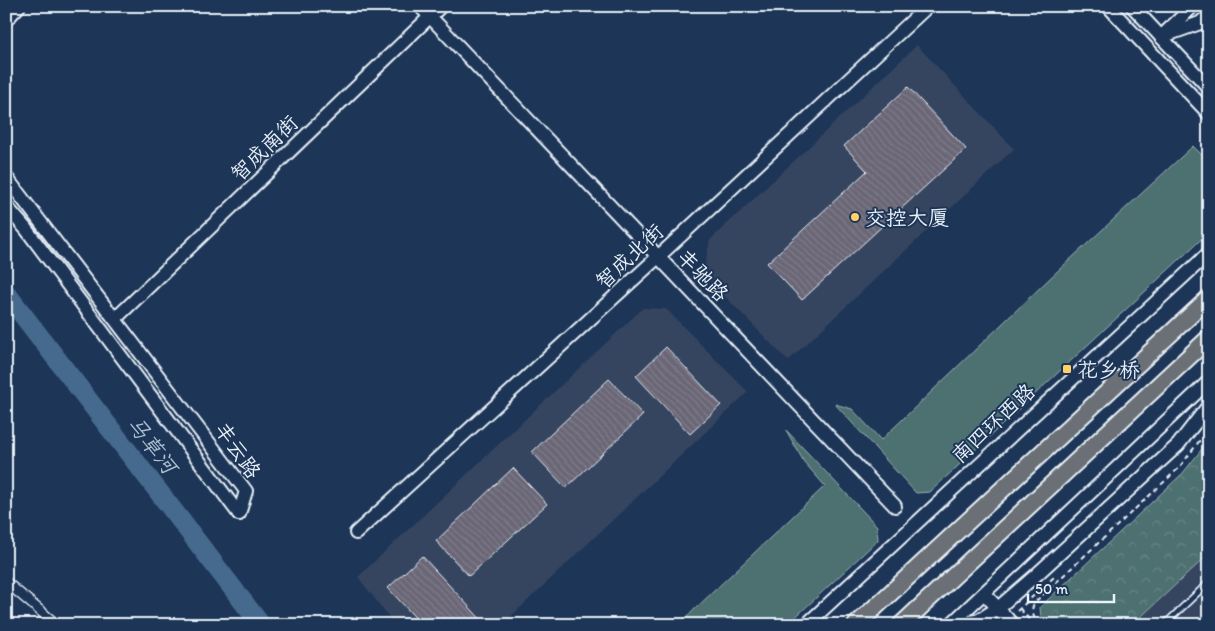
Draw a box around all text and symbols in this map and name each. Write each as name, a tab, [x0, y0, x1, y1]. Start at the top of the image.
street label: 智成南街	[225, 110, 303, 186]
place label: 交控大厦	[865, 205, 949, 230]
marker: 交控大厦	[849, 211, 861, 223]
street label: 智成北街	[590, 218, 668, 294]
street label: 丰驰路	[672, 244, 734, 306]
place label: 花乡桥	[1077, 357, 1140, 382]
marker: 花乡桥	[1061, 363, 1073, 375]
street label: 南四环西路	[946, 378, 1040, 468]
water label: 马草河	[121, 411, 185, 482]
street label: 丰云路	[210, 417, 266, 483]
scale bar	[1028, 571, 1114, 603]
text: 50 m	[1035, 580, 1068, 598]

